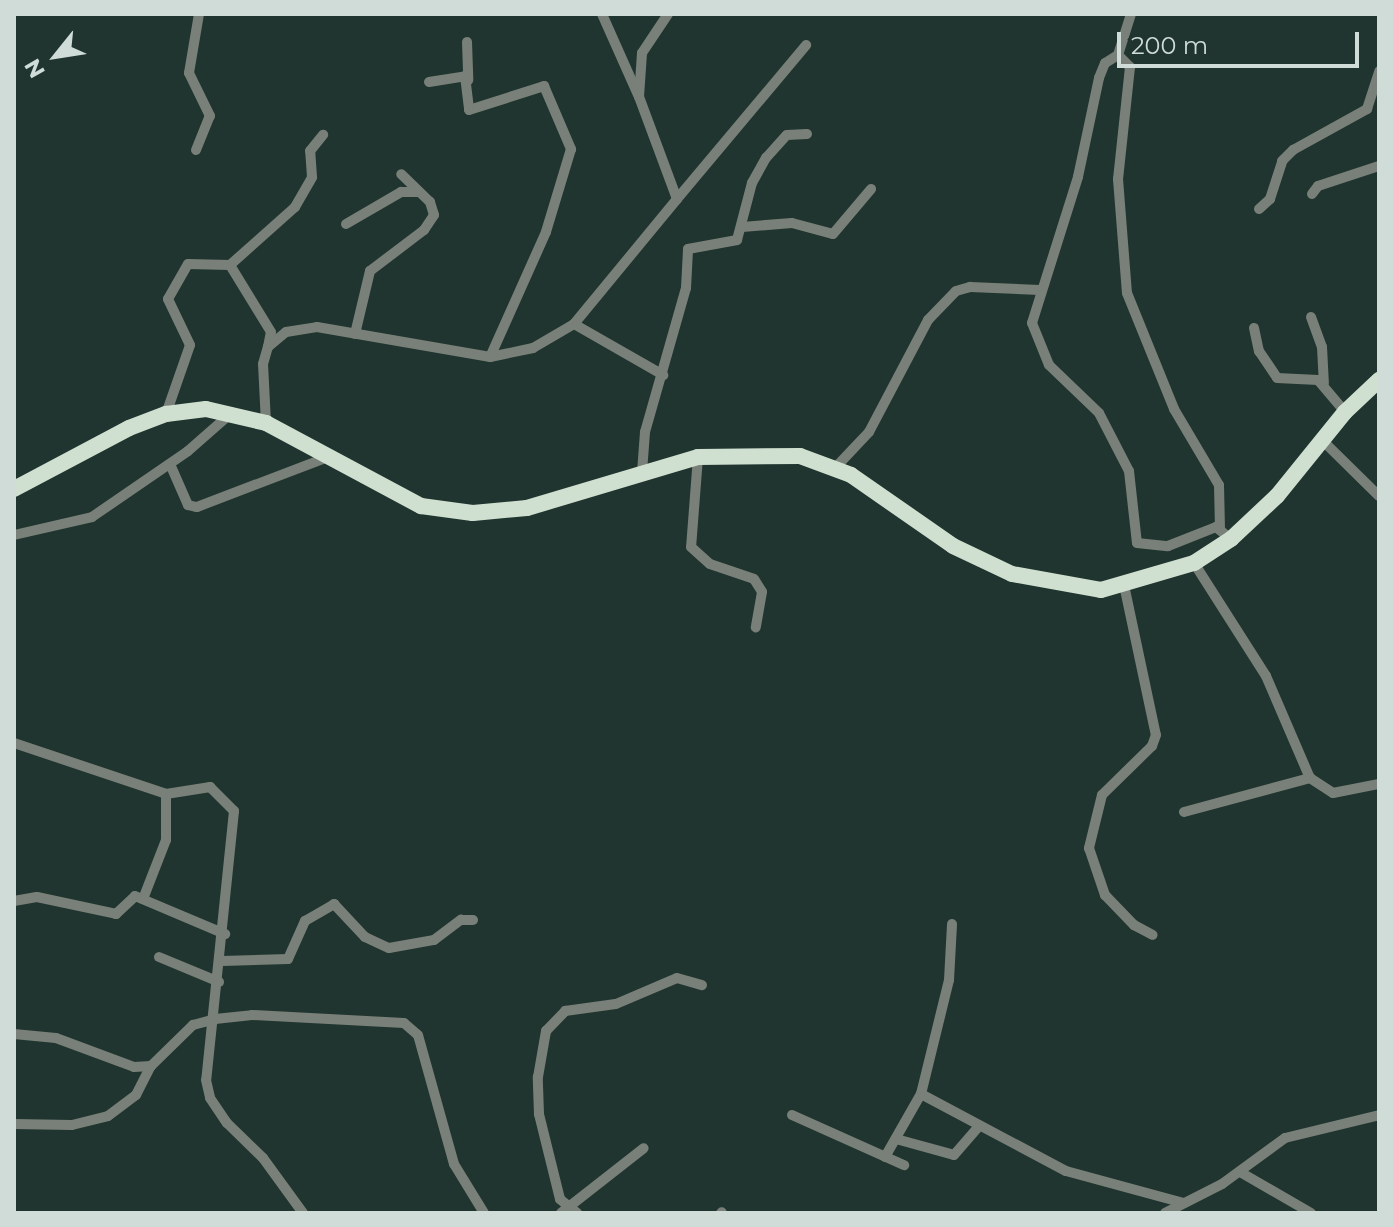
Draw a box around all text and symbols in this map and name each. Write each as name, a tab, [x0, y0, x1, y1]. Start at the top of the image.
north arrow	[16, 16, 96, 96]
scale bar	[1121, 16, 1363, 66]
text: 200 m	[1131, 31, 1208, 60]
text: N	[19, 54, 51, 83]

